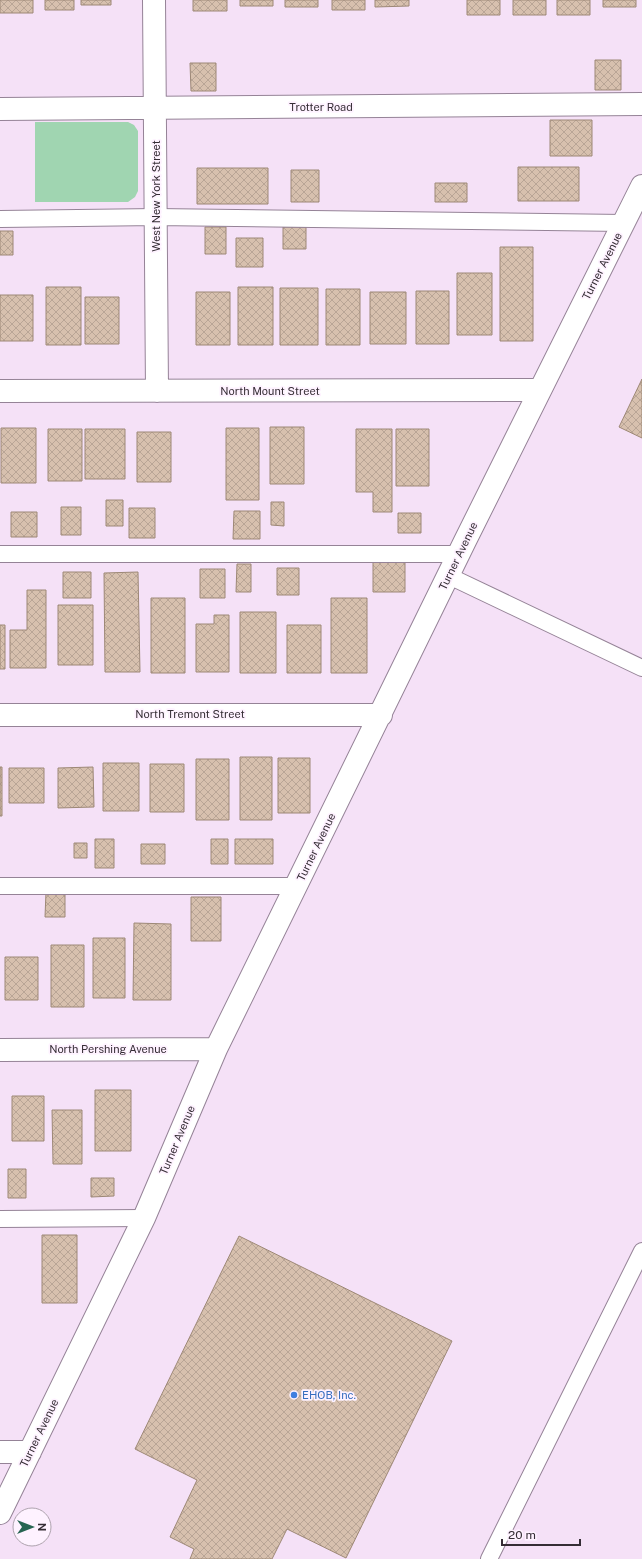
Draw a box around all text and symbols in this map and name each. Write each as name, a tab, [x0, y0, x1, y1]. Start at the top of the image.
street label: Trotter Road	[289, 101, 353, 113]
street label: West New York Street	[150, 140, 162, 252]
street label: Turner Avenue	[580, 230, 624, 302]
street label: North Mount Street	[220, 385, 320, 397]
street label: Turner Avenue	[436, 520, 480, 592]
street label: North Tremont Street	[135, 708, 245, 720]
street label: Turner Avenue	[294, 811, 338, 883]
street label: North Pershing Avenue	[49, 1043, 167, 1055]
street label: Turner Avenue	[157, 1104, 197, 1176]
place label: EHOB, Inc.	[302, 1389, 356, 1401]
marker: EHOB, Inc.	[289, 1390, 299, 1400]
street label: Turner Avenue	[17, 1397, 61, 1469]
north arrow	[12, 1507, 52, 1547]
scale bar	[502, 1521, 580, 1547]
text: N	[36, 1523, 48, 1531]
text: 20 m	[508, 1528, 536, 1542]

